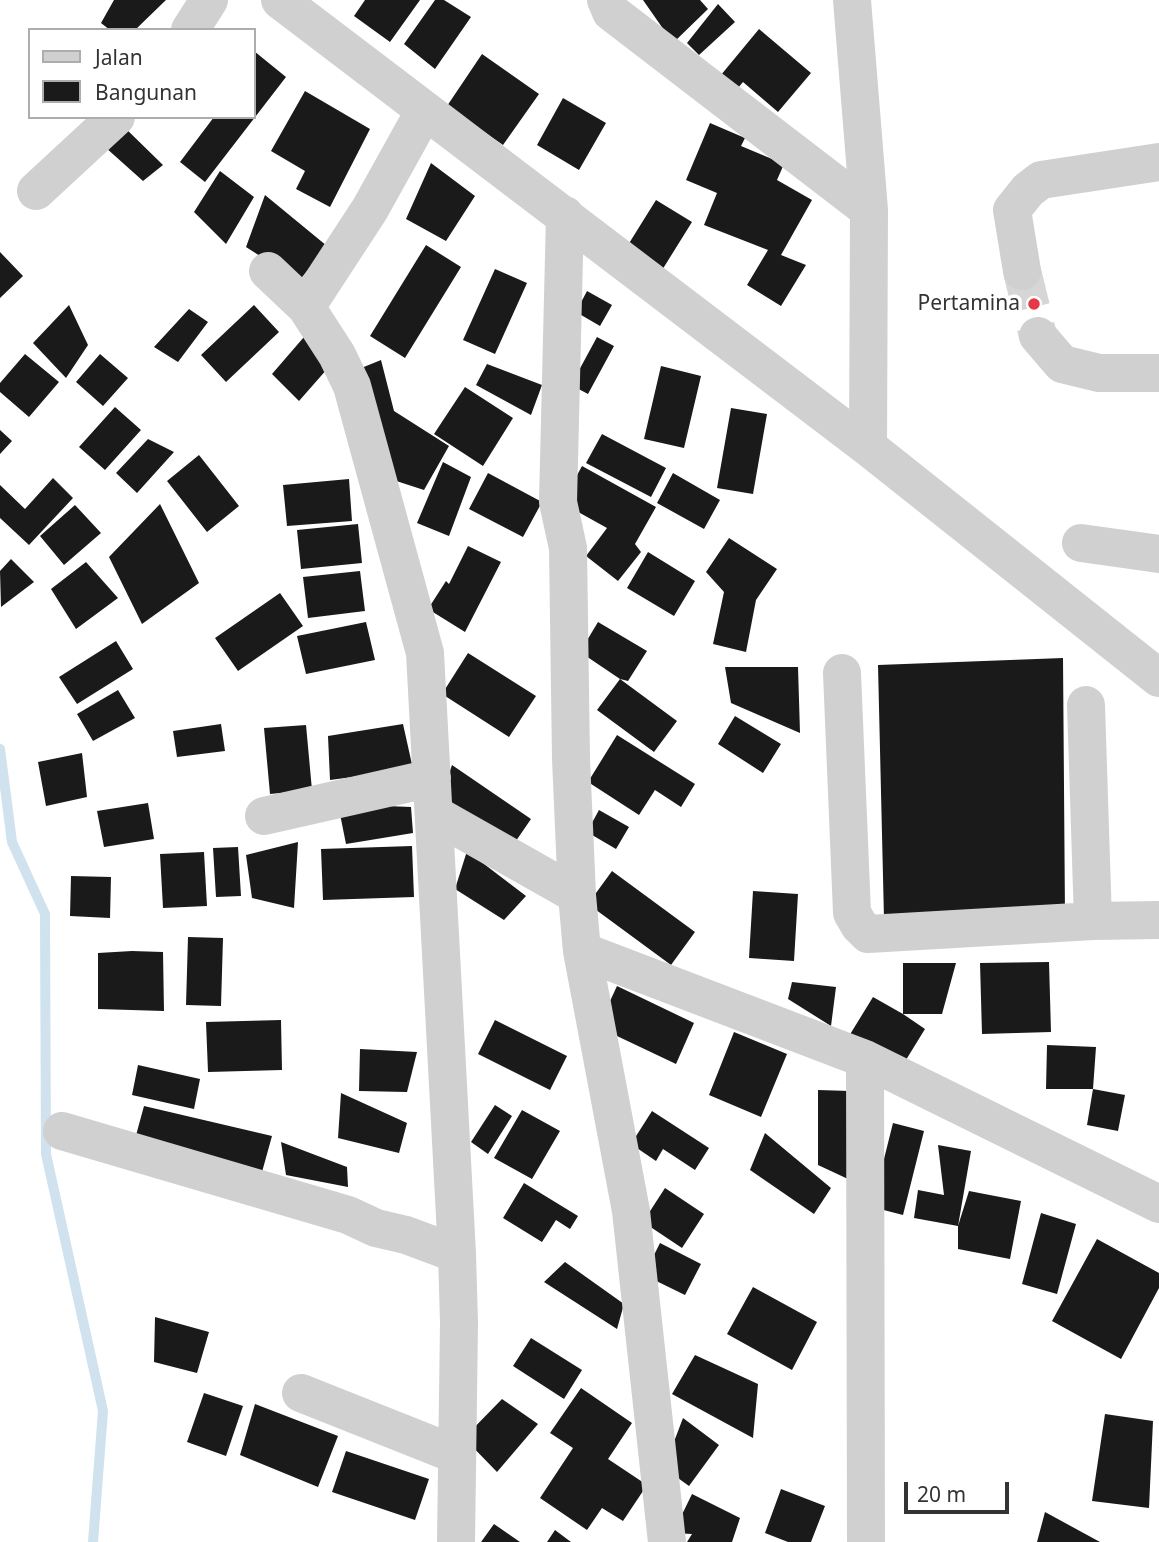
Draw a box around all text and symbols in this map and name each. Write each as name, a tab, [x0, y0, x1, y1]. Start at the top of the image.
legend	[28, 28, 256, 119]
text: Jalan	[95, 43, 143, 71]
text: Bangunan	[95, 78, 197, 106]
place label: Pertamina	[918, 291, 1020, 317]
marker: Pertamina	[1026, 296, 1042, 312]
scale bar	[907, 1468, 1012, 1512]
text: 20 m	[917, 1480, 966, 1508]

